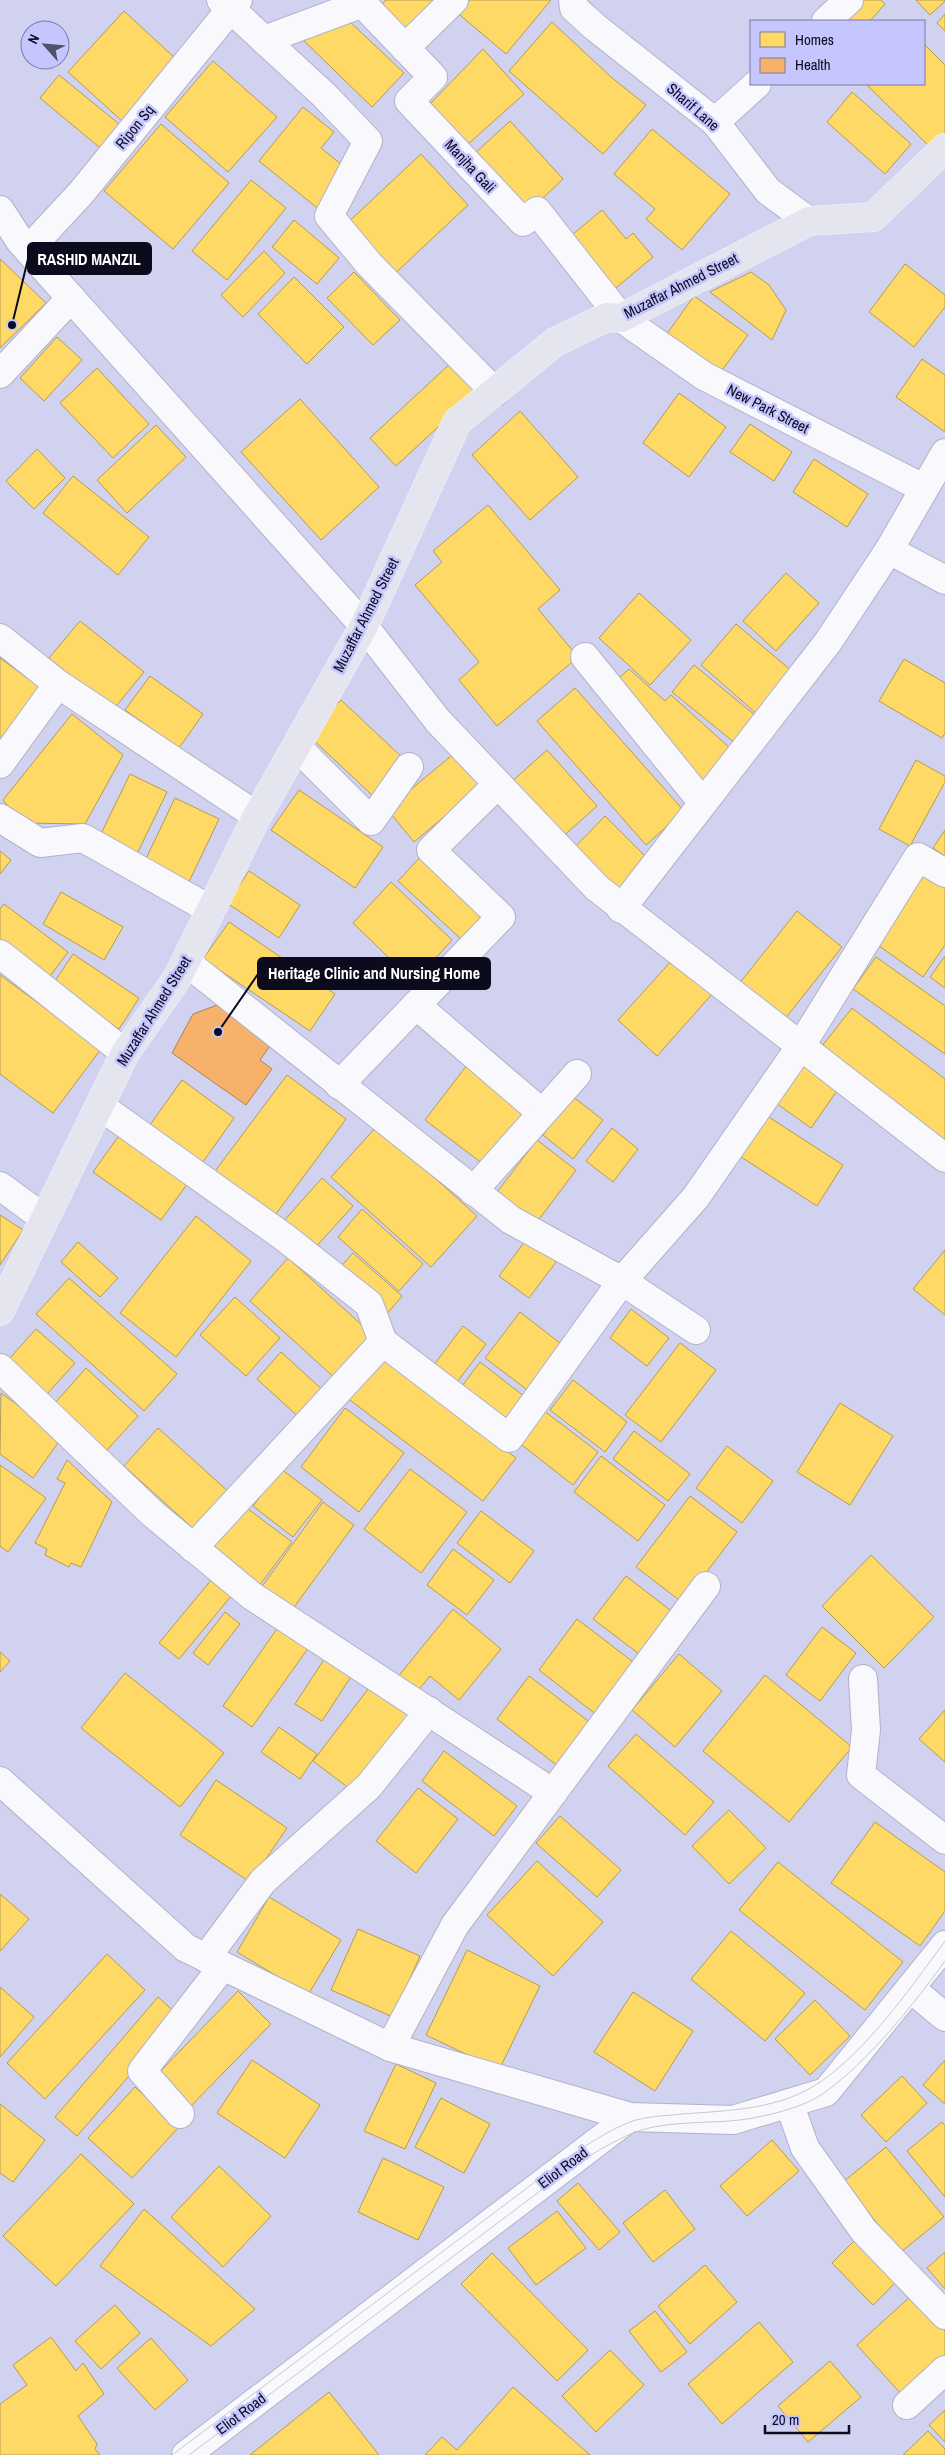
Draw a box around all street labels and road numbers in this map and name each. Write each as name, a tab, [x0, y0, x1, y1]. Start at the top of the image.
street label: Sharif Lane	[662, 78, 724, 136]
street label: Ripon Sq	[110, 100, 159, 153]
street label: Manjha Gali	[440, 134, 501, 197]
street label: Muzaffar Ahmed Street	[620, 247, 742, 323]
street label: New Park Street	[724, 379, 813, 438]
street label: Muzaffar Ahmed Street	[328, 554, 404, 675]
street label: Muzaffar Ahmed Street	[111, 951, 196, 1070]
street label: Eliot Road	[533, 2142, 592, 2193]
street label: Eliot Road	[211, 2388, 270, 2439]

